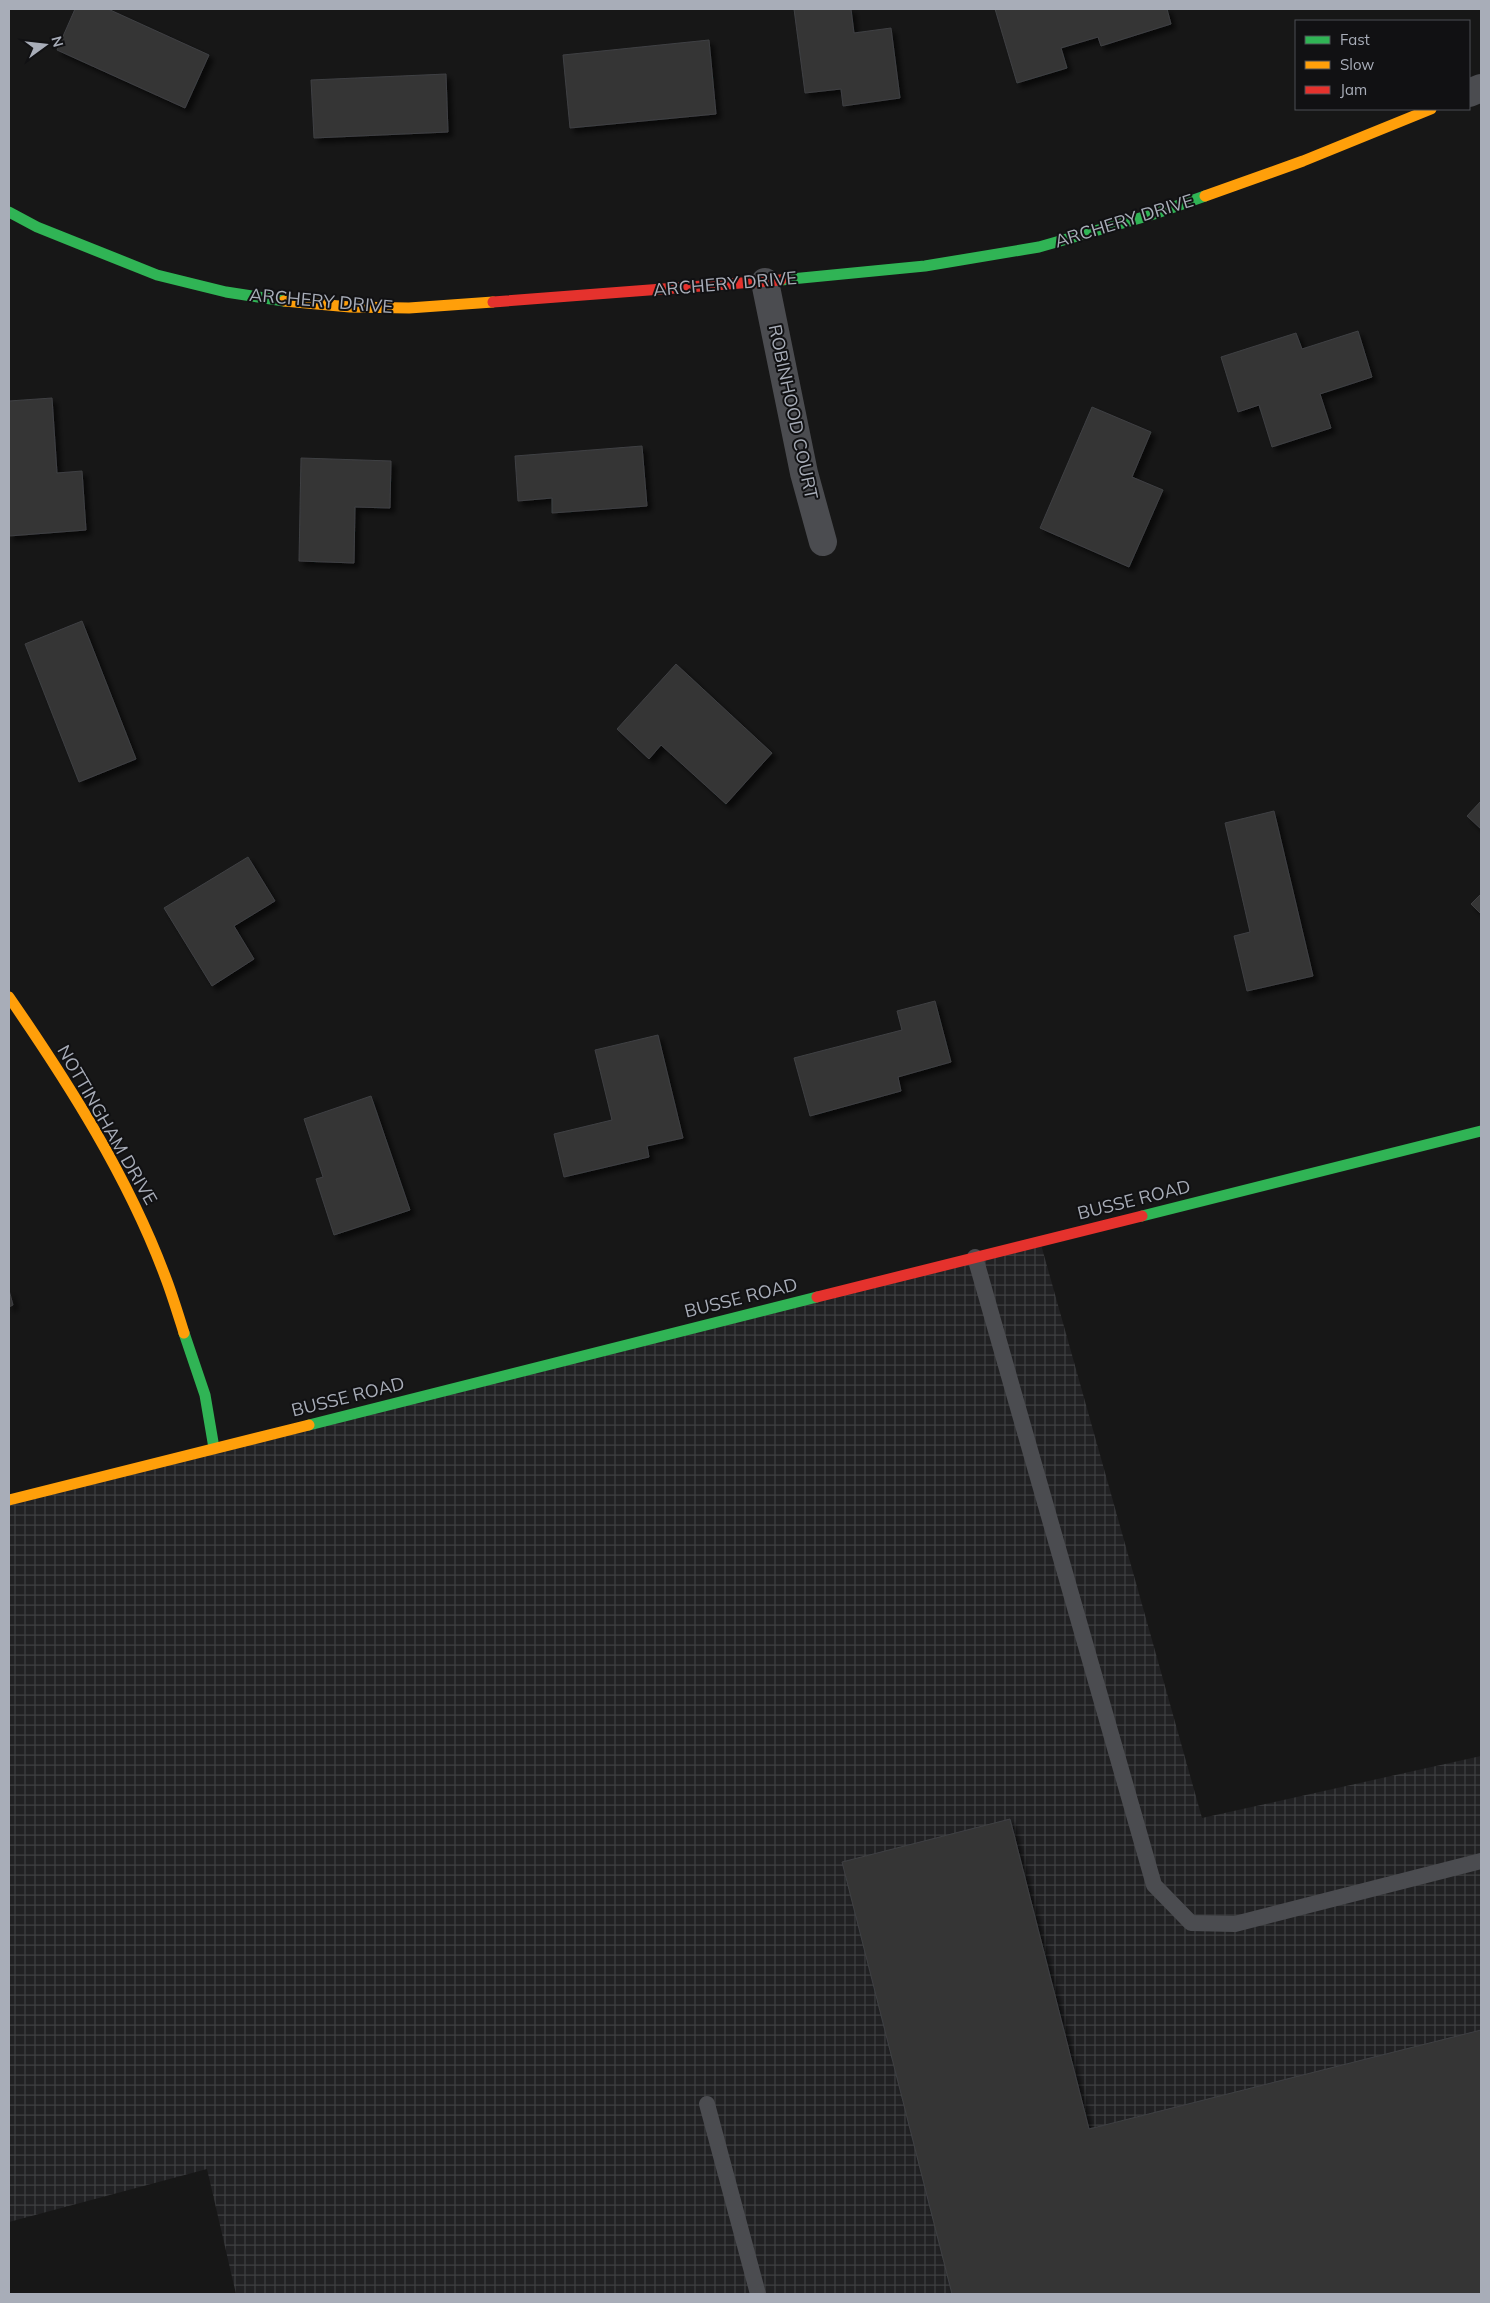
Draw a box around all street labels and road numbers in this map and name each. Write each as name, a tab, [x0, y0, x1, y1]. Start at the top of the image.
street label: ARCHERY DRIVE	[1052, 188, 1196, 253]
street label: ARCHERY DRIVE	[652, 266, 798, 301]
street label: ARCHERY DRIVE	[248, 283, 394, 318]
street label: ROBINHOOD COURT	[764, 322, 823, 502]
street label: NOTTINGHAM DRIVE	[52, 1041, 163, 1209]
street label: BUSSE ROAD	[1075, 1174, 1193, 1225]
street label: BUSSE ROAD	[682, 1272, 800, 1323]
street label: BUSSE ROAD	[289, 1371, 407, 1422]

